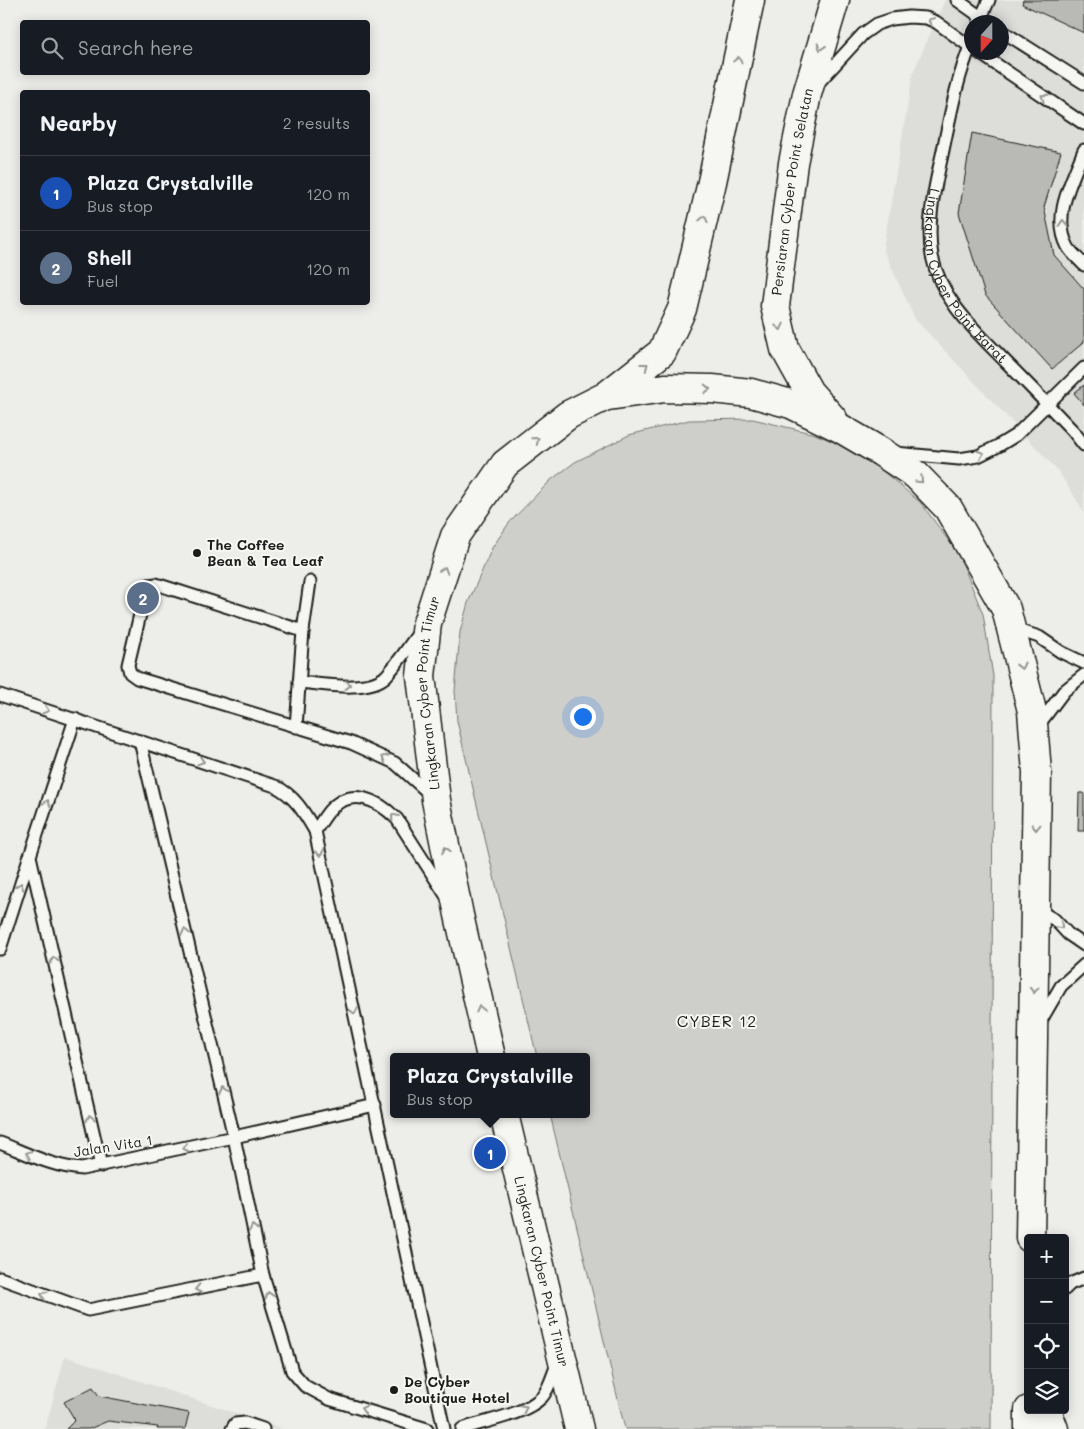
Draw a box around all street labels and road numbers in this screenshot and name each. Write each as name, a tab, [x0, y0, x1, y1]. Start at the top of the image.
street label: Persiaran Cyber Point Selatan	[766, 86, 817, 297]
street label: Lingkaran Cyber Point Barat	[921, 187, 1012, 367]
street label: Lingkaran Cyber Point Timur	[411, 593, 444, 791]
street label: Jalan Vita 1	[72, 1130, 154, 1161]
street label: Lingkaran Cyber Point Timur	[510, 1174, 574, 1369]

